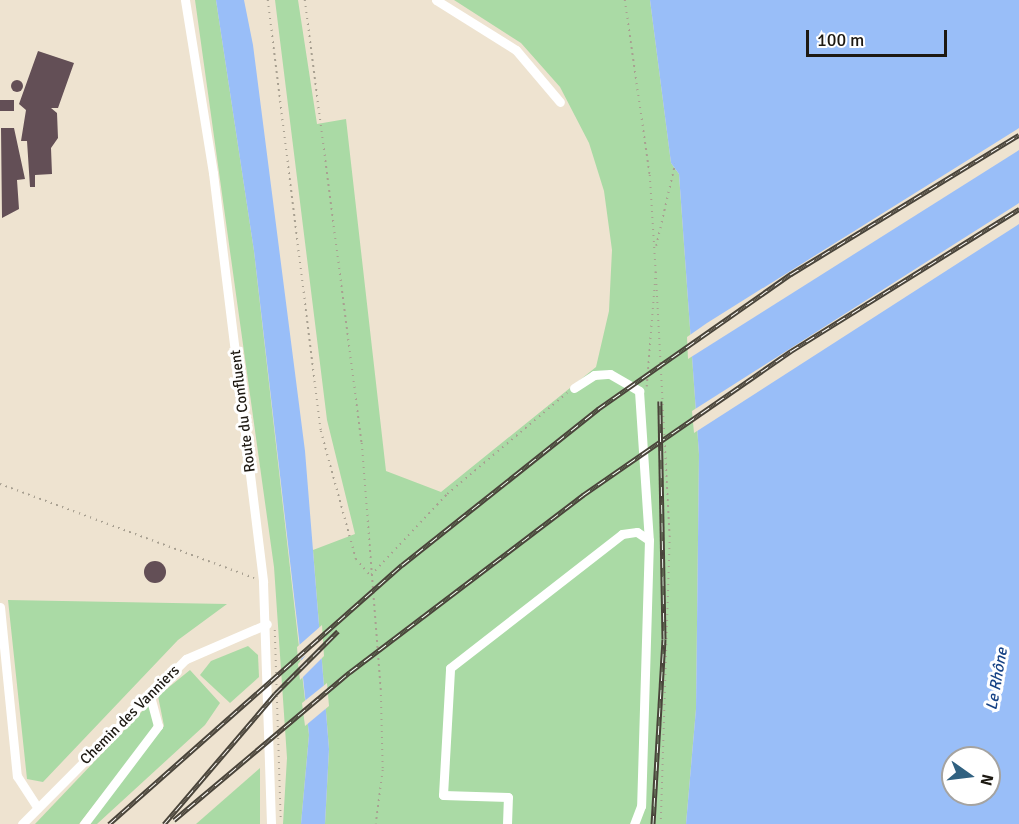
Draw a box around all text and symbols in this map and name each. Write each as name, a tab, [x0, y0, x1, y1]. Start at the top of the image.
scale bar	[809, 18, 950, 56]
text: 100 m	[817, 29, 864, 51]
street label: Route du Confluent	[227, 349, 259, 473]
water label: Le Rhône	[982, 646, 1012, 712]
street label: Chemin des Vanniers	[77, 662, 183, 768]
north arrow	[941, 746, 1001, 806]
text: N	[975, 772, 998, 788]

